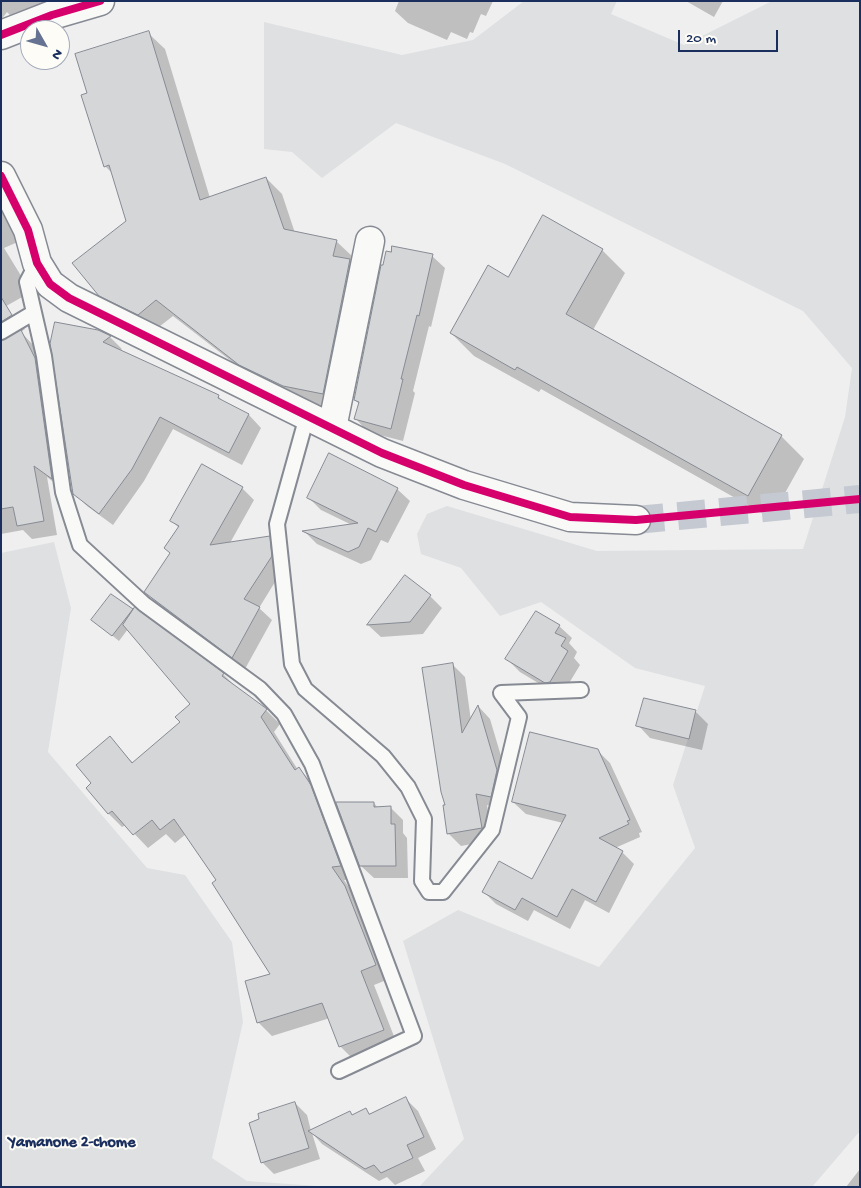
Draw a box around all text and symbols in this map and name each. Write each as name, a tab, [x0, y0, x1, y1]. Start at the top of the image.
north arrow	[20, 20, 70, 70]
scale bar	[681, 20, 781, 52]
text: 20 m	[686, 30, 716, 48]
text: N	[47, 45, 66, 63]
district label: Yamanone 2-chome	[9, 1134, 135, 1154]

